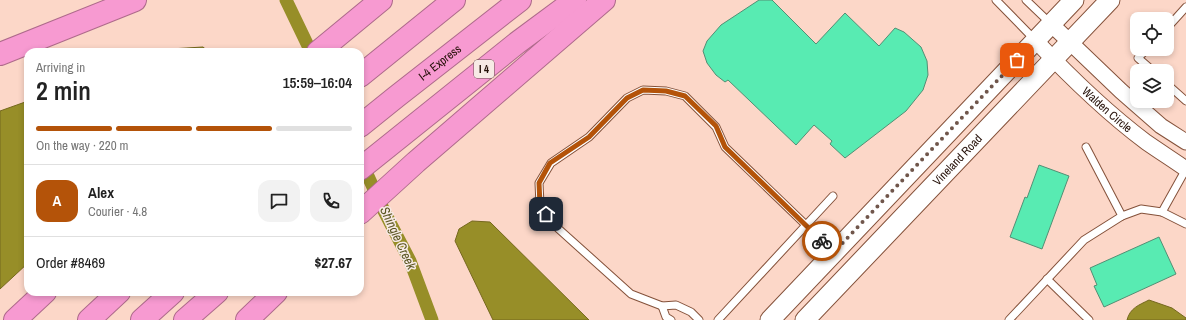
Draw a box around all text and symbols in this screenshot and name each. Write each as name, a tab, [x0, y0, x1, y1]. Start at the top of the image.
map controls	[1130, 12, 1174, 108]
button: locate	[1130, 12, 1174, 56]
street label: I-4 Express	[415, 41, 465, 84]
pin	[1000, 43, 1034, 77]
icon: bag	[1006, 49, 1028, 71]
text: Arriving in	[36, 59, 85, 76]
road number: I 4	[474, 60, 494, 78]
button: layers	[1130, 64, 1174, 108]
text: 15:59–16:04	[283, 72, 352, 93]
text: 2 min	[36, 73, 91, 108]
street label: Walden Circle	[1079, 84, 1135, 136]
street label: Vineland Road	[929, 131, 986, 189]
text: On the way · 220 m	[36, 137, 128, 154]
button: chat	[258, 180, 300, 222]
button: phone	[310, 180, 352, 222]
text: Alex	[88, 182, 114, 203]
text: A	[53, 190, 61, 211]
pin	[529, 197, 563, 231]
text: Courier · 4.8	[88, 203, 147, 220]
icon: home	[535, 203, 557, 225]
water label: Shingle Creek	[376, 204, 420, 273]
courier	[802, 221, 842, 261]
icon: bike	[811, 230, 833, 252]
text: Order #8469	[36, 252, 105, 273]
text: $27.67	[314, 252, 352, 273]

